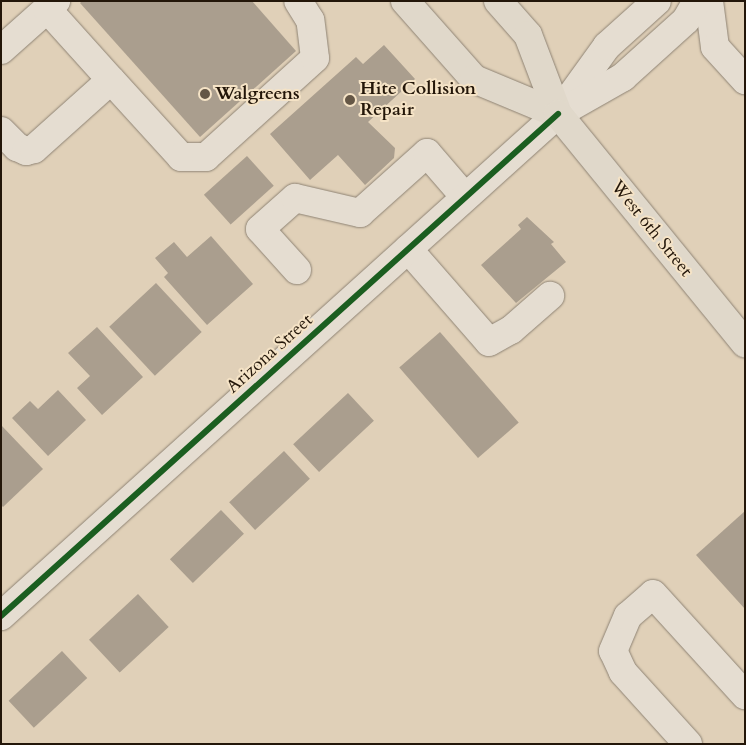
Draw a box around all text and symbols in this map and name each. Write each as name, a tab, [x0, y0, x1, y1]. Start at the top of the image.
place label: Hite Collision Repair	[360, 79, 476, 122]
place label: Walgreens	[215, 83, 300, 105]
marker: Walgreens	[199, 88, 211, 100]
marker: Hite Collision Repair	[344, 94, 356, 106]
street label: West 6th Street	[606, 177, 696, 281]
street label: Arizona Street	[223, 310, 317, 398]

